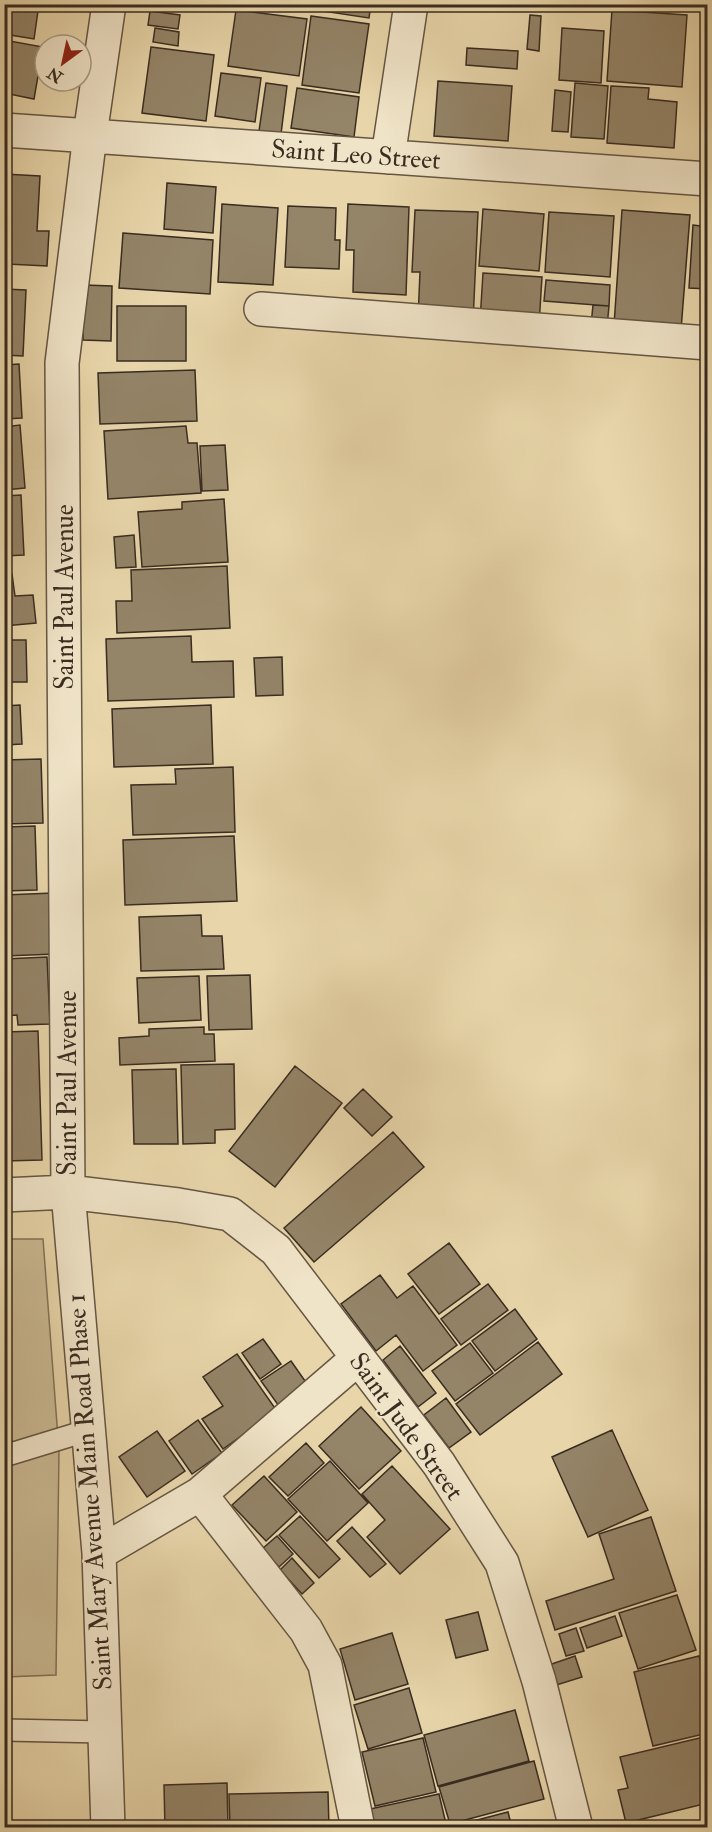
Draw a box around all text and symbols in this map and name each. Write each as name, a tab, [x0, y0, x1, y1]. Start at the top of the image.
north arrow	[33, 33, 93, 93]
text: N	[43, 62, 68, 88]
street label: Saint Leo Street	[270, 133, 442, 177]
street label: Saint Paul Avenue	[49, 504, 81, 690]
street label: Saint Paul Avenue	[52, 990, 84, 1176]
street label: Saint Mary Avenue Main Road Phase 1	[60, 1292, 120, 1691]
street label: Saint Jude Street	[342, 1347, 470, 1507]

